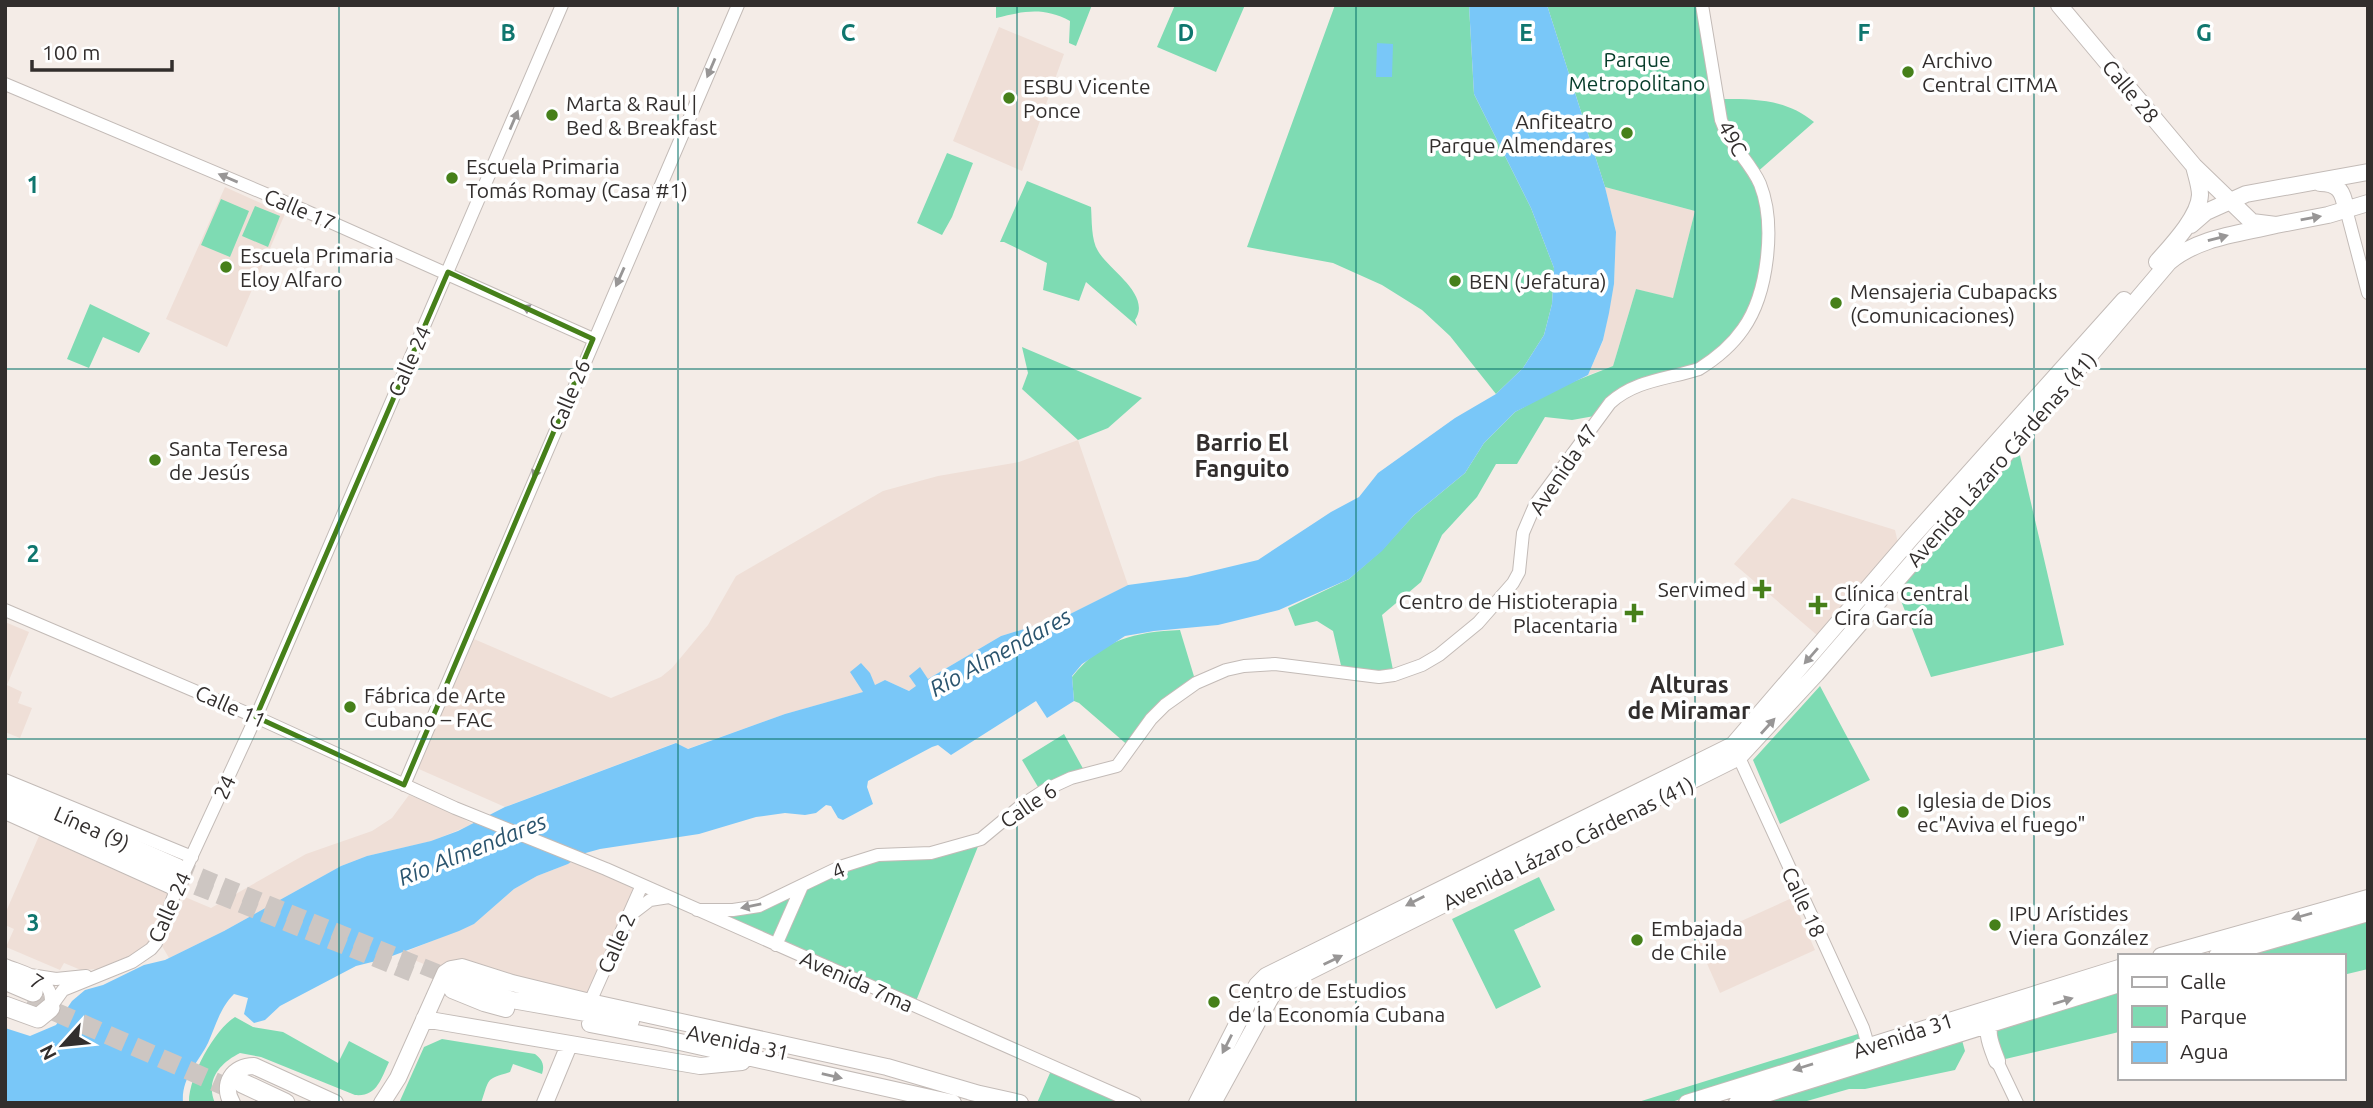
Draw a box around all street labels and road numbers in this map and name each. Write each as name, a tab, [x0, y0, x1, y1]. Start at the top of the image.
street label: Calle 28	[2098, 55, 2164, 127]
street label: 49C	[1714, 116, 1752, 160]
street label: Calle 17	[261, 183, 339, 235]
street label: Calle 24	[383, 322, 435, 400]
street label: Avenida Lázaro Cárdenas (41)	[1901, 347, 2101, 571]
street label: Calle 26	[543, 356, 595, 434]
street label: Avenida 47	[1524, 419, 1602, 519]
street label: Calle 11	[192, 680, 270, 732]
street label: 24	[208, 771, 240, 803]
street label: Avenida Lázaro Cárdenas (41)	[1439, 772, 1697, 914]
street label: Calle 6	[995, 777, 1061, 833]
street label: Línea (9)	[51, 801, 133, 855]
street label: 4	[828, 857, 848, 883]
street label: Calle 18	[1777, 863, 1831, 941]
street label: Calle 24	[143, 868, 195, 946]
street label: Calle 2	[592, 909, 640, 977]
street label: Avenida 7ma	[797, 945, 917, 1017]
street label: 7	[25, 968, 49, 994]
street label: Avenida 31	[1850, 1008, 1956, 1062]
street label: Avenida 31	[685, 1019, 791, 1065]

